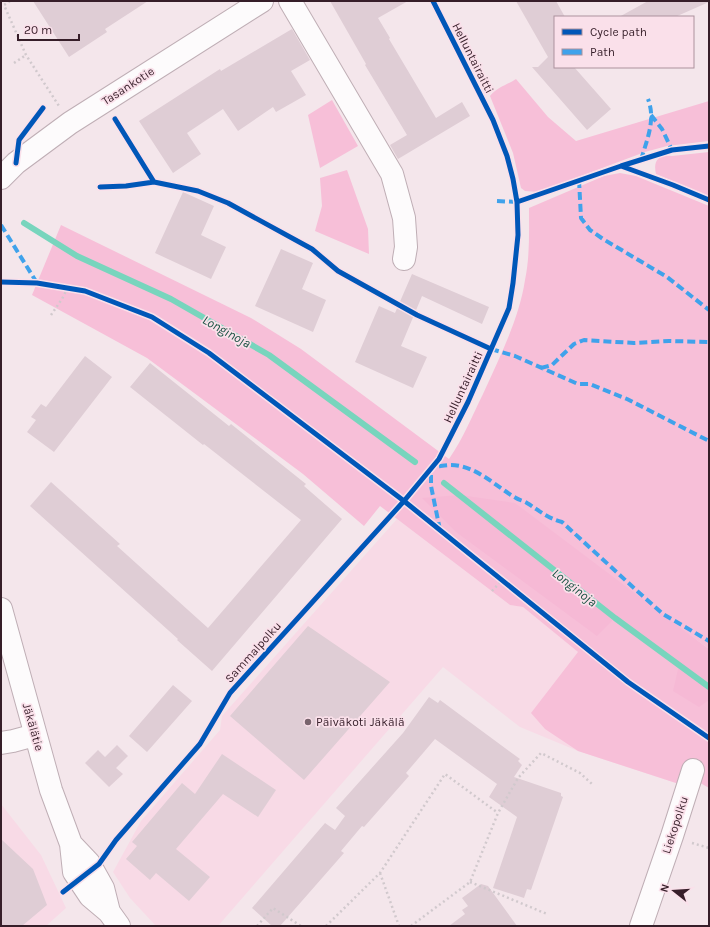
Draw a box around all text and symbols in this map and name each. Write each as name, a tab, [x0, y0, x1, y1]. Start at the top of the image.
scale bar	[18, 16, 79, 42]
legend	[554, 16, 694, 68]
street label: Helluntairaitti	[449, 20, 497, 96]
text: 20 m	[24, 23, 52, 37]
text: Cycle path	[590, 25, 647, 39]
text: Path	[590, 45, 615, 59]
street label: Tasankotie	[99, 64, 157, 108]
water label: Longinoja	[200, 312, 254, 351]
street label: Helluntairaitti	[440, 349, 486, 425]
water label: Longinoja	[549, 565, 600, 610]
street label: Sammalpolku	[222, 619, 284, 685]
street label: Jäkälätie	[20, 701, 46, 753]
place label: Päiväkoti Jäkälä	[316, 715, 405, 729]
marker: Päiväkoti Jäkälä	[303, 717, 313, 727]
street label: Liekopolku	[659, 794, 691, 856]
north arrow	[654, 871, 694, 911]
text: N	[658, 883, 672, 894]

